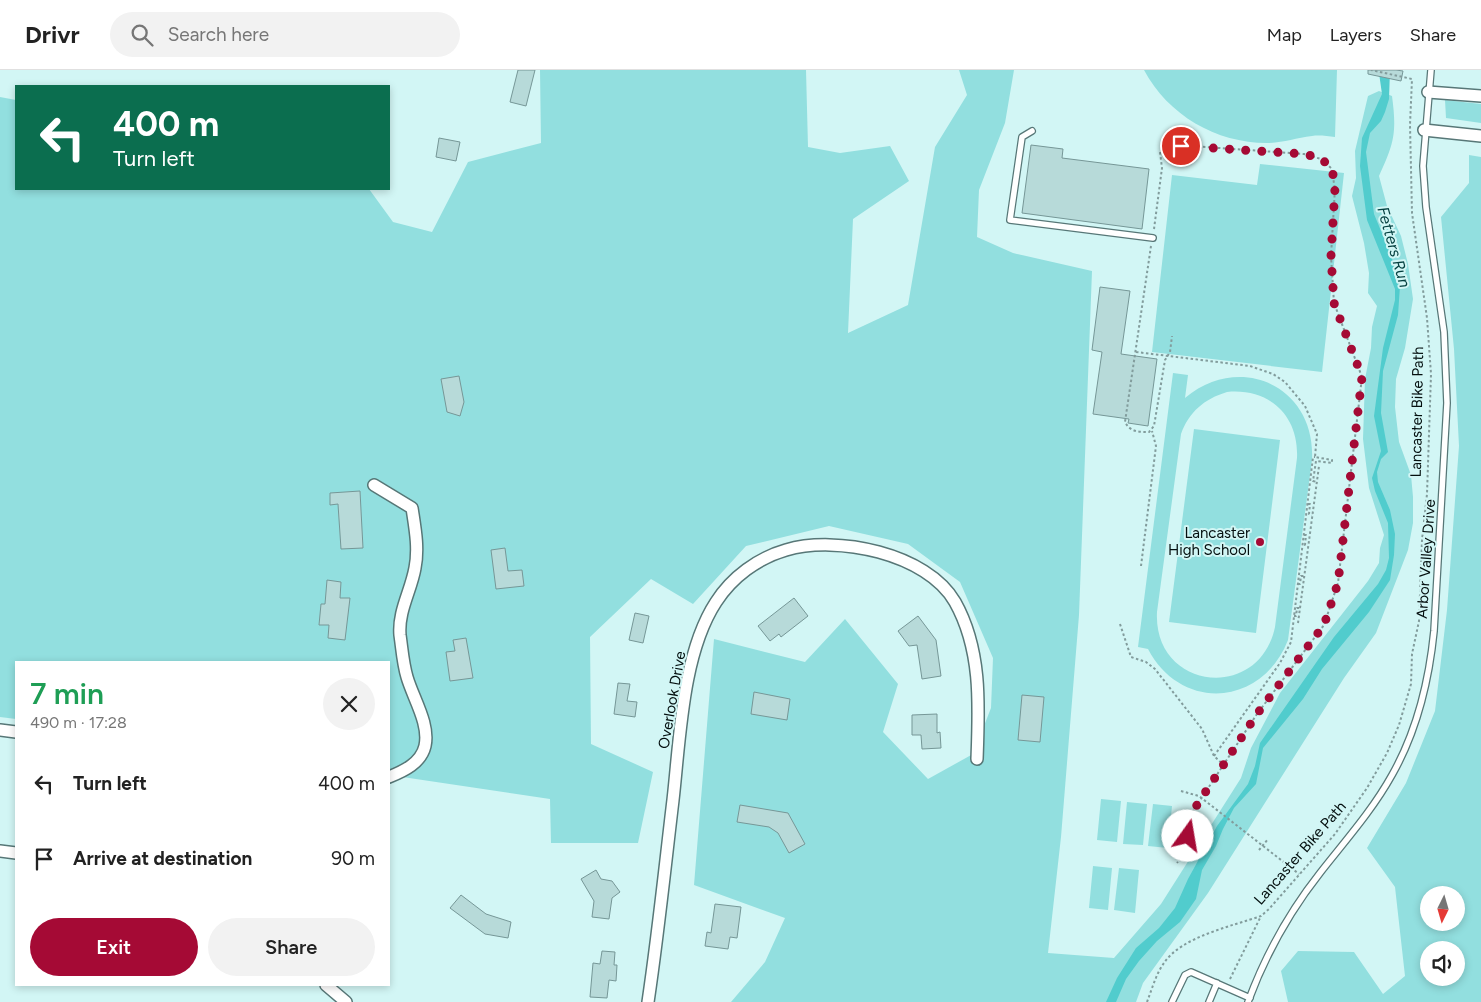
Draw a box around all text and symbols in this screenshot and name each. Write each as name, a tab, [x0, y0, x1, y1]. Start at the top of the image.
search box	[110, 12, 460, 57]
text: Drivr	[25, 20, 80, 49]
icon: search	[128, 21, 156, 49]
text: Search here	[168, 23, 269, 46]
text: Map	[1267, 24, 1302, 46]
text: Layers	[1330, 24, 1382, 46]
text: Share	[1410, 24, 1456, 46]
text: 400 m	[113, 103, 219, 145]
icon: left	[30, 105, 95, 170]
pin	[1160, 125, 1202, 167]
icon: arrive	[1167, 132, 1195, 160]
text: Turn left	[113, 145, 195, 172]
water label: Fetters Run	[1373, 204, 1415, 290]
street label: Lancaster Bike Path	[1407, 346, 1427, 478]
street label: Arbor Valley Drive	[1413, 499, 1439, 619]
place label: Lancaster High School	[1168, 524, 1250, 559]
marker: Lancaster High School	[1254, 536, 1266, 548]
street label: Overlook Drive	[655, 650, 689, 750]
text: 7 min	[30, 675, 104, 712]
button: close	[323, 678, 375, 730]
text: 490 m · 17:28	[30, 713, 127, 732]
icon: left	[30, 770, 58, 798]
text: Turn left	[73, 772, 147, 795]
text: 400 m	[318, 772, 375, 795]
street label: Lancaster Bike Path	[1250, 798, 1350, 908]
position arrow	[1161, 809, 1213, 861]
icon: arrive	[30, 845, 58, 873]
text: Arrive at destination	[73, 847, 252, 870]
text: 90 m	[331, 847, 375, 870]
north arrow	[1420, 886, 1465, 931]
map controls	[1420, 886, 1465, 986]
button: Exit	[30, 918, 198, 976]
button: Share	[208, 918, 375, 976]
button: sound	[1420, 941, 1465, 986]

